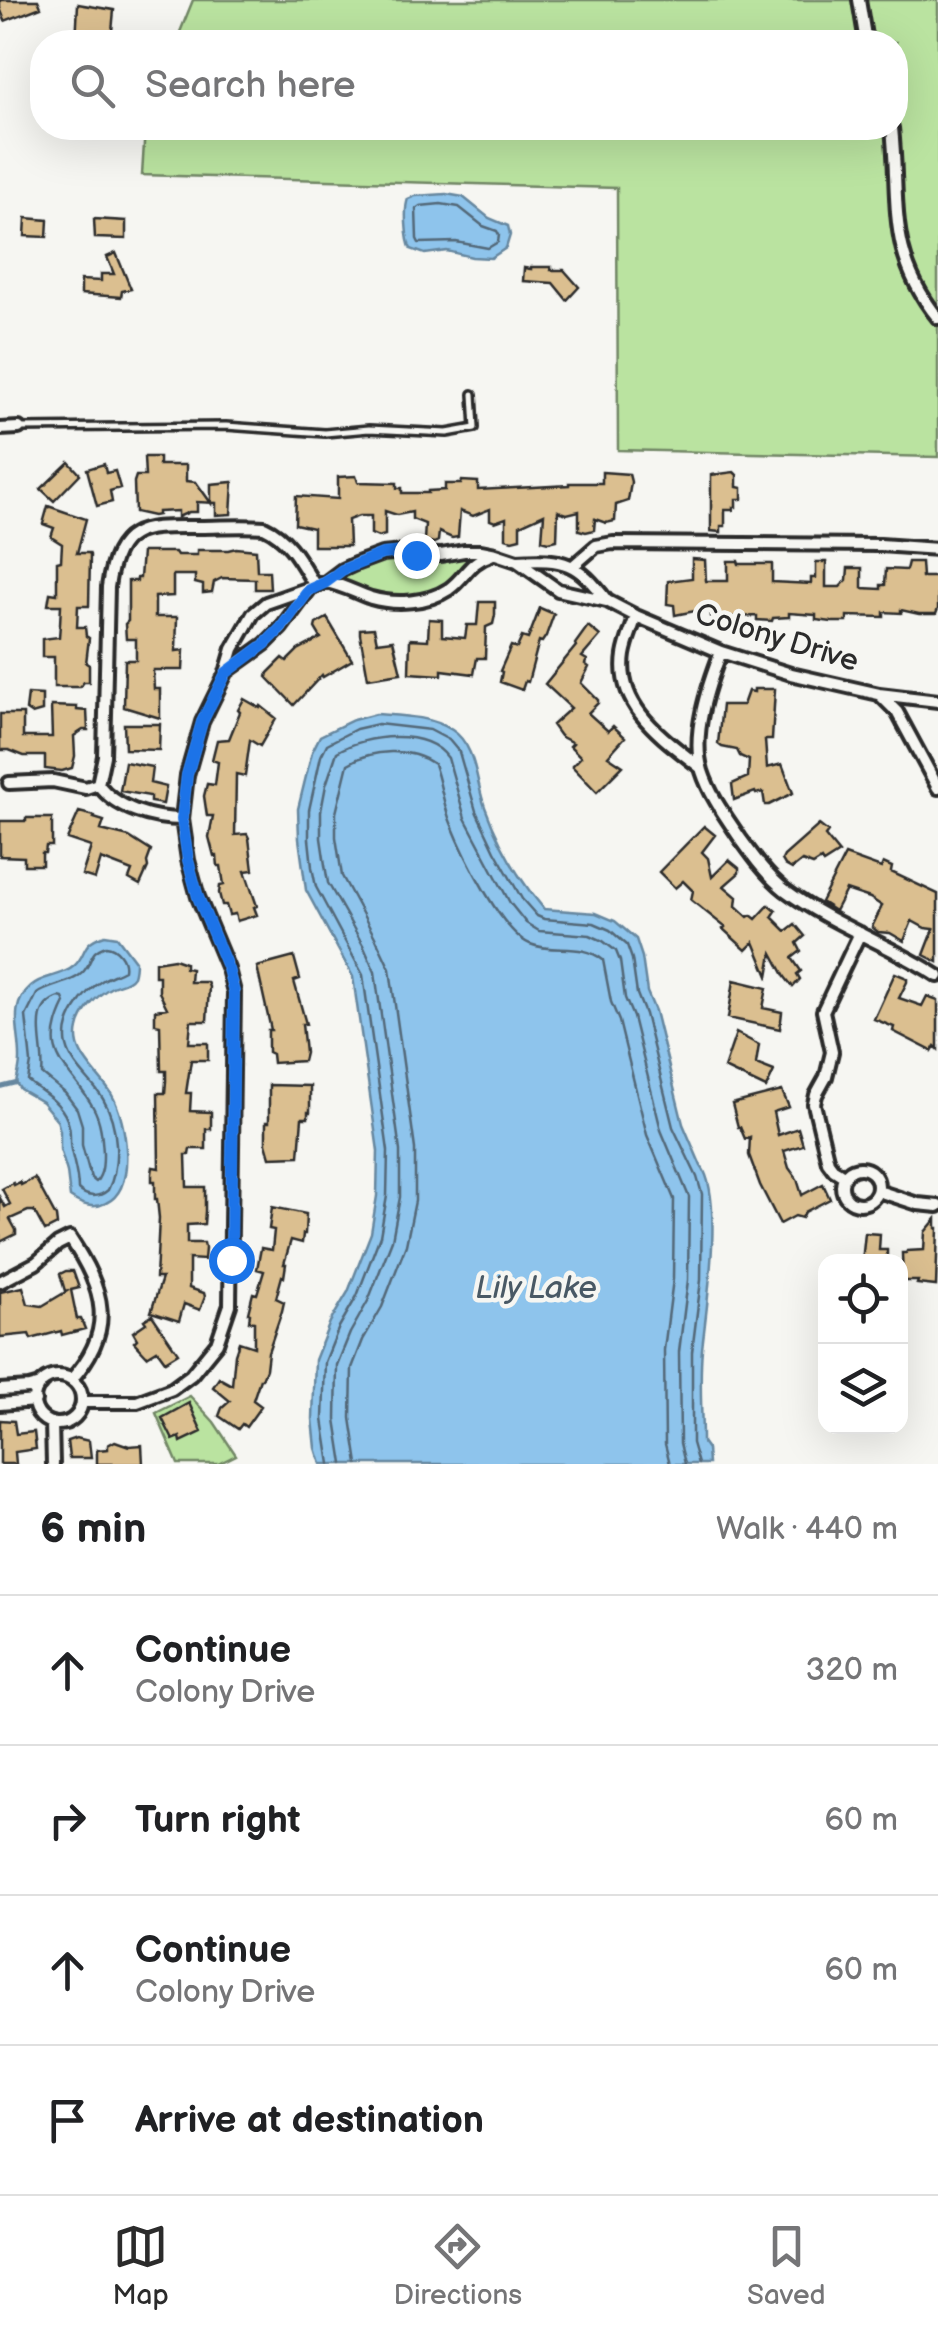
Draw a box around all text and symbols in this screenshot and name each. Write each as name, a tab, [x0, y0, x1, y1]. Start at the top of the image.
search box	[30, 30, 908, 140]
icon: search	[65, 58, 120, 113]
text: Search here	[145, 63, 356, 108]
route end	[394, 533, 440, 579]
street label: Colony Drive	[691, 596, 863, 680]
route start	[209, 1238, 255, 1284]
map controls	[818, 1254, 908, 1434]
button: locate	[818, 1254, 908, 1344]
water label: Lily Lake	[475, 1269, 597, 1308]
button: layers	[818, 1344, 908, 1434]
text: 6 min	[40, 1504, 146, 1555]
text: Walk · 440 m	[716, 1510, 898, 1549]
text: Continue	[135, 1628, 291, 1673]
icon: ahead	[40, 1643, 95, 1698]
text: 320 m	[806, 1651, 898, 1690]
text: Colony Drive	[135, 1673, 315, 1712]
icon: right	[40, 1793, 95, 1848]
text: Turn right	[135, 1798, 300, 1843]
text: 60 m	[825, 1801, 898, 1840]
text: Continue	[135, 1928, 291, 1973]
icon: ahead	[40, 1943, 95, 1998]
text: 60 m	[825, 1951, 898, 1990]
text: Colony Drive	[135, 1973, 315, 2012]
icon: arrive	[40, 2093, 95, 2148]
text: Arrive at destination	[135, 2098, 484, 2143]
tab: Map	[112, 2219, 169, 2312]
tab: Directions	[393, 2219, 522, 2312]
tab: Saved	[747, 2219, 826, 2312]

